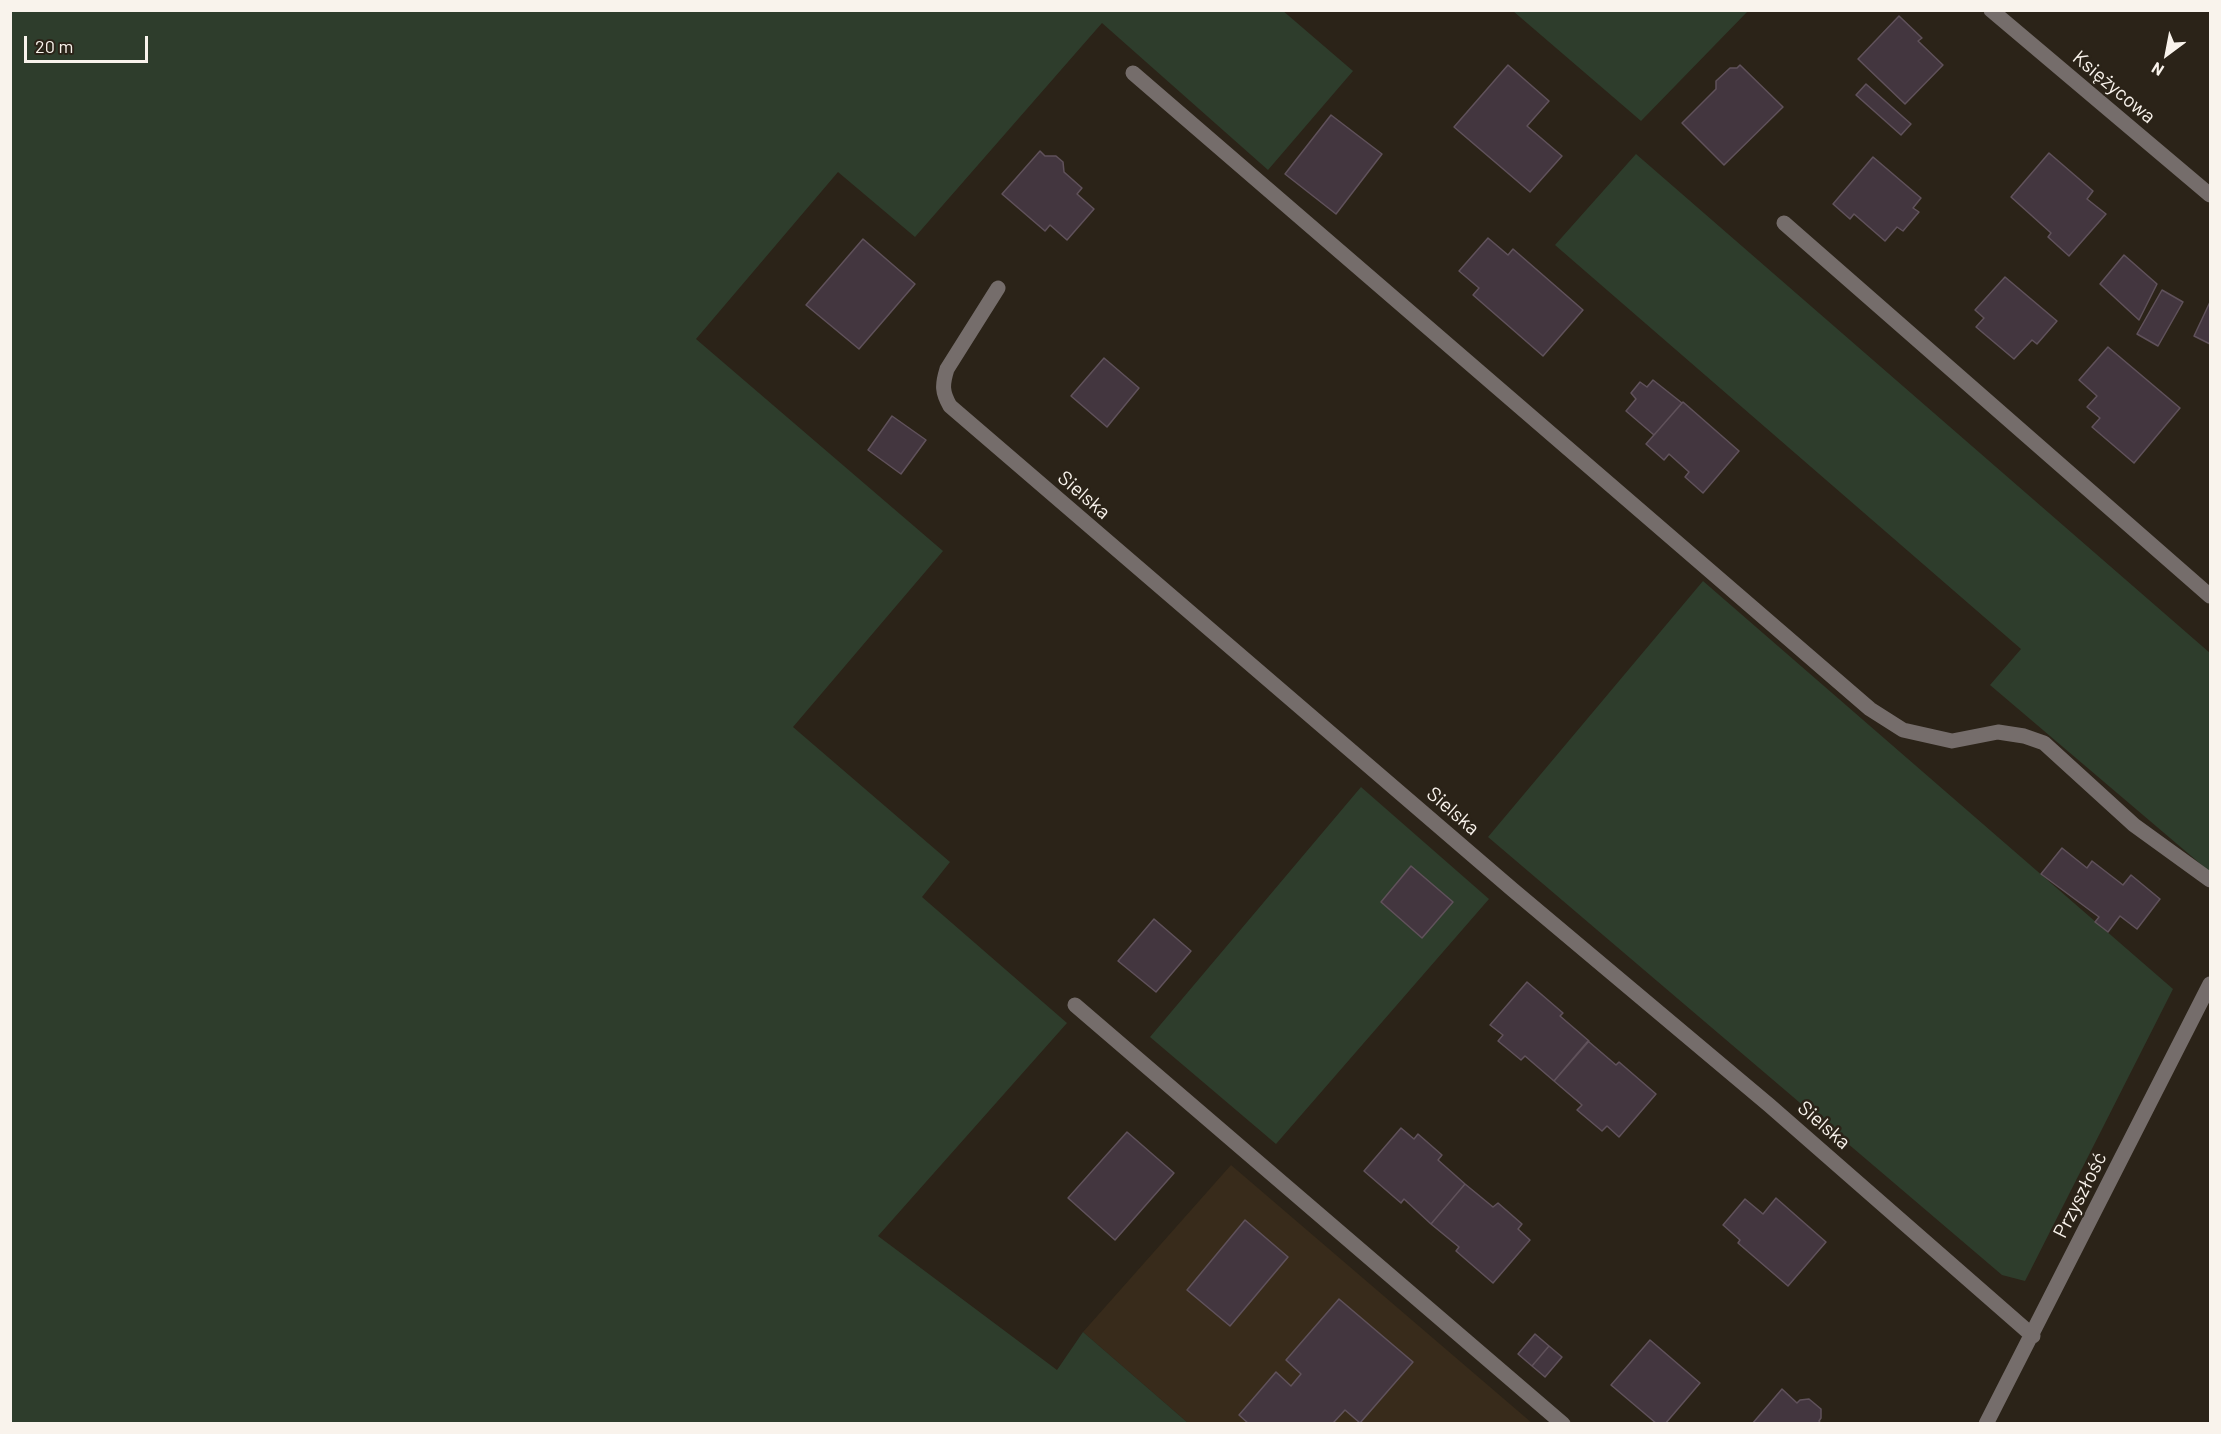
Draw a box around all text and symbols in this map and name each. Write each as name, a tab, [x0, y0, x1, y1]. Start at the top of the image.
scale bar	[27, 24, 152, 62]
north arrow	[2137, 24, 2197, 84]
text: 20 m	[35, 35, 73, 57]
street label: Księżycowa	[2068, 46, 2160, 128]
text: N	[2148, 59, 2167, 81]
street label: Sielska	[1053, 466, 1115, 524]
street label: Sielska	[1422, 782, 1484, 840]
street label: Sielska	[1793, 1096, 1855, 1154]
street label: Przyszłość	[2048, 1148, 2112, 1242]

